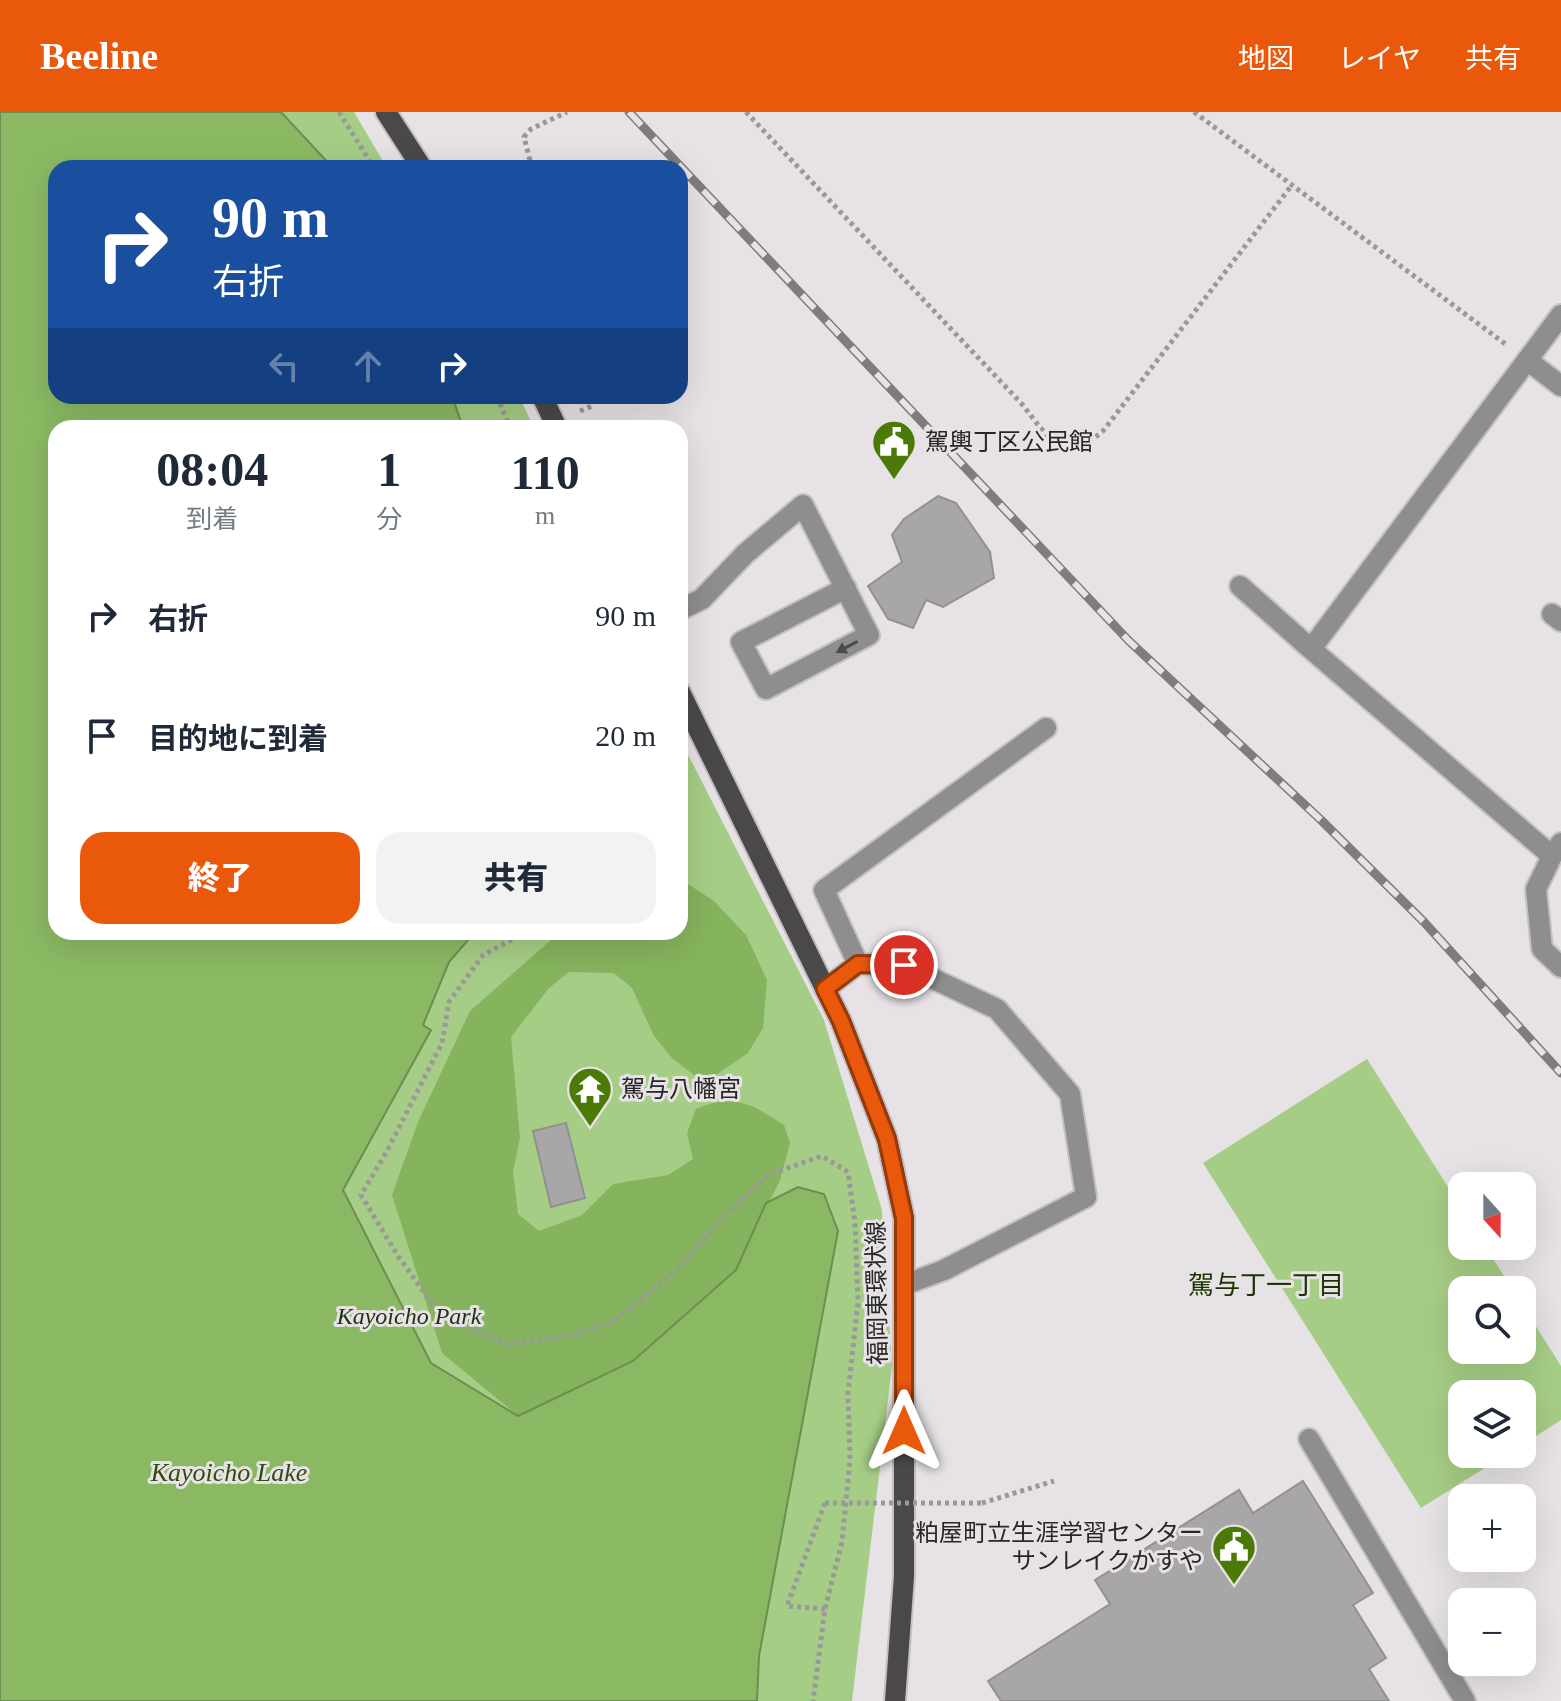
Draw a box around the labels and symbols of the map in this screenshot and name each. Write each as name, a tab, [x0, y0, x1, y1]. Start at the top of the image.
public building icon: 駕輿丁区公民館	[870, 418, 918, 481]
place label: 駕輿丁区公民館	[925, 429, 1093, 455]
one-way arrow	[835, 640, 858, 653]
pin	[870, 931, 938, 999]
temple icon: 駕与八幡宮	[566, 1065, 614, 1128]
place label: 駕与八幡宮	[621, 1076, 741, 1102]
north arrow	[1448, 1172, 1536, 1260]
street label: 福岡東環状線	[863, 1221, 891, 1365]
district label: 駕与丁一丁目	[1188, 1271, 1344, 1300]
park label: Kayoicho Park	[336, 1303, 482, 1329]
position arrow	[862, 1389, 946, 1473]
water label: Kayoicho Lake	[150, 1458, 307, 1487]
place label: 粕屋町立生涯学習センター サンレイクかすや	[915, 1520, 1203, 1574]
public building icon: 粕屋町立生涯学習センター サンレイクかすや	[1210, 1523, 1258, 1586]

